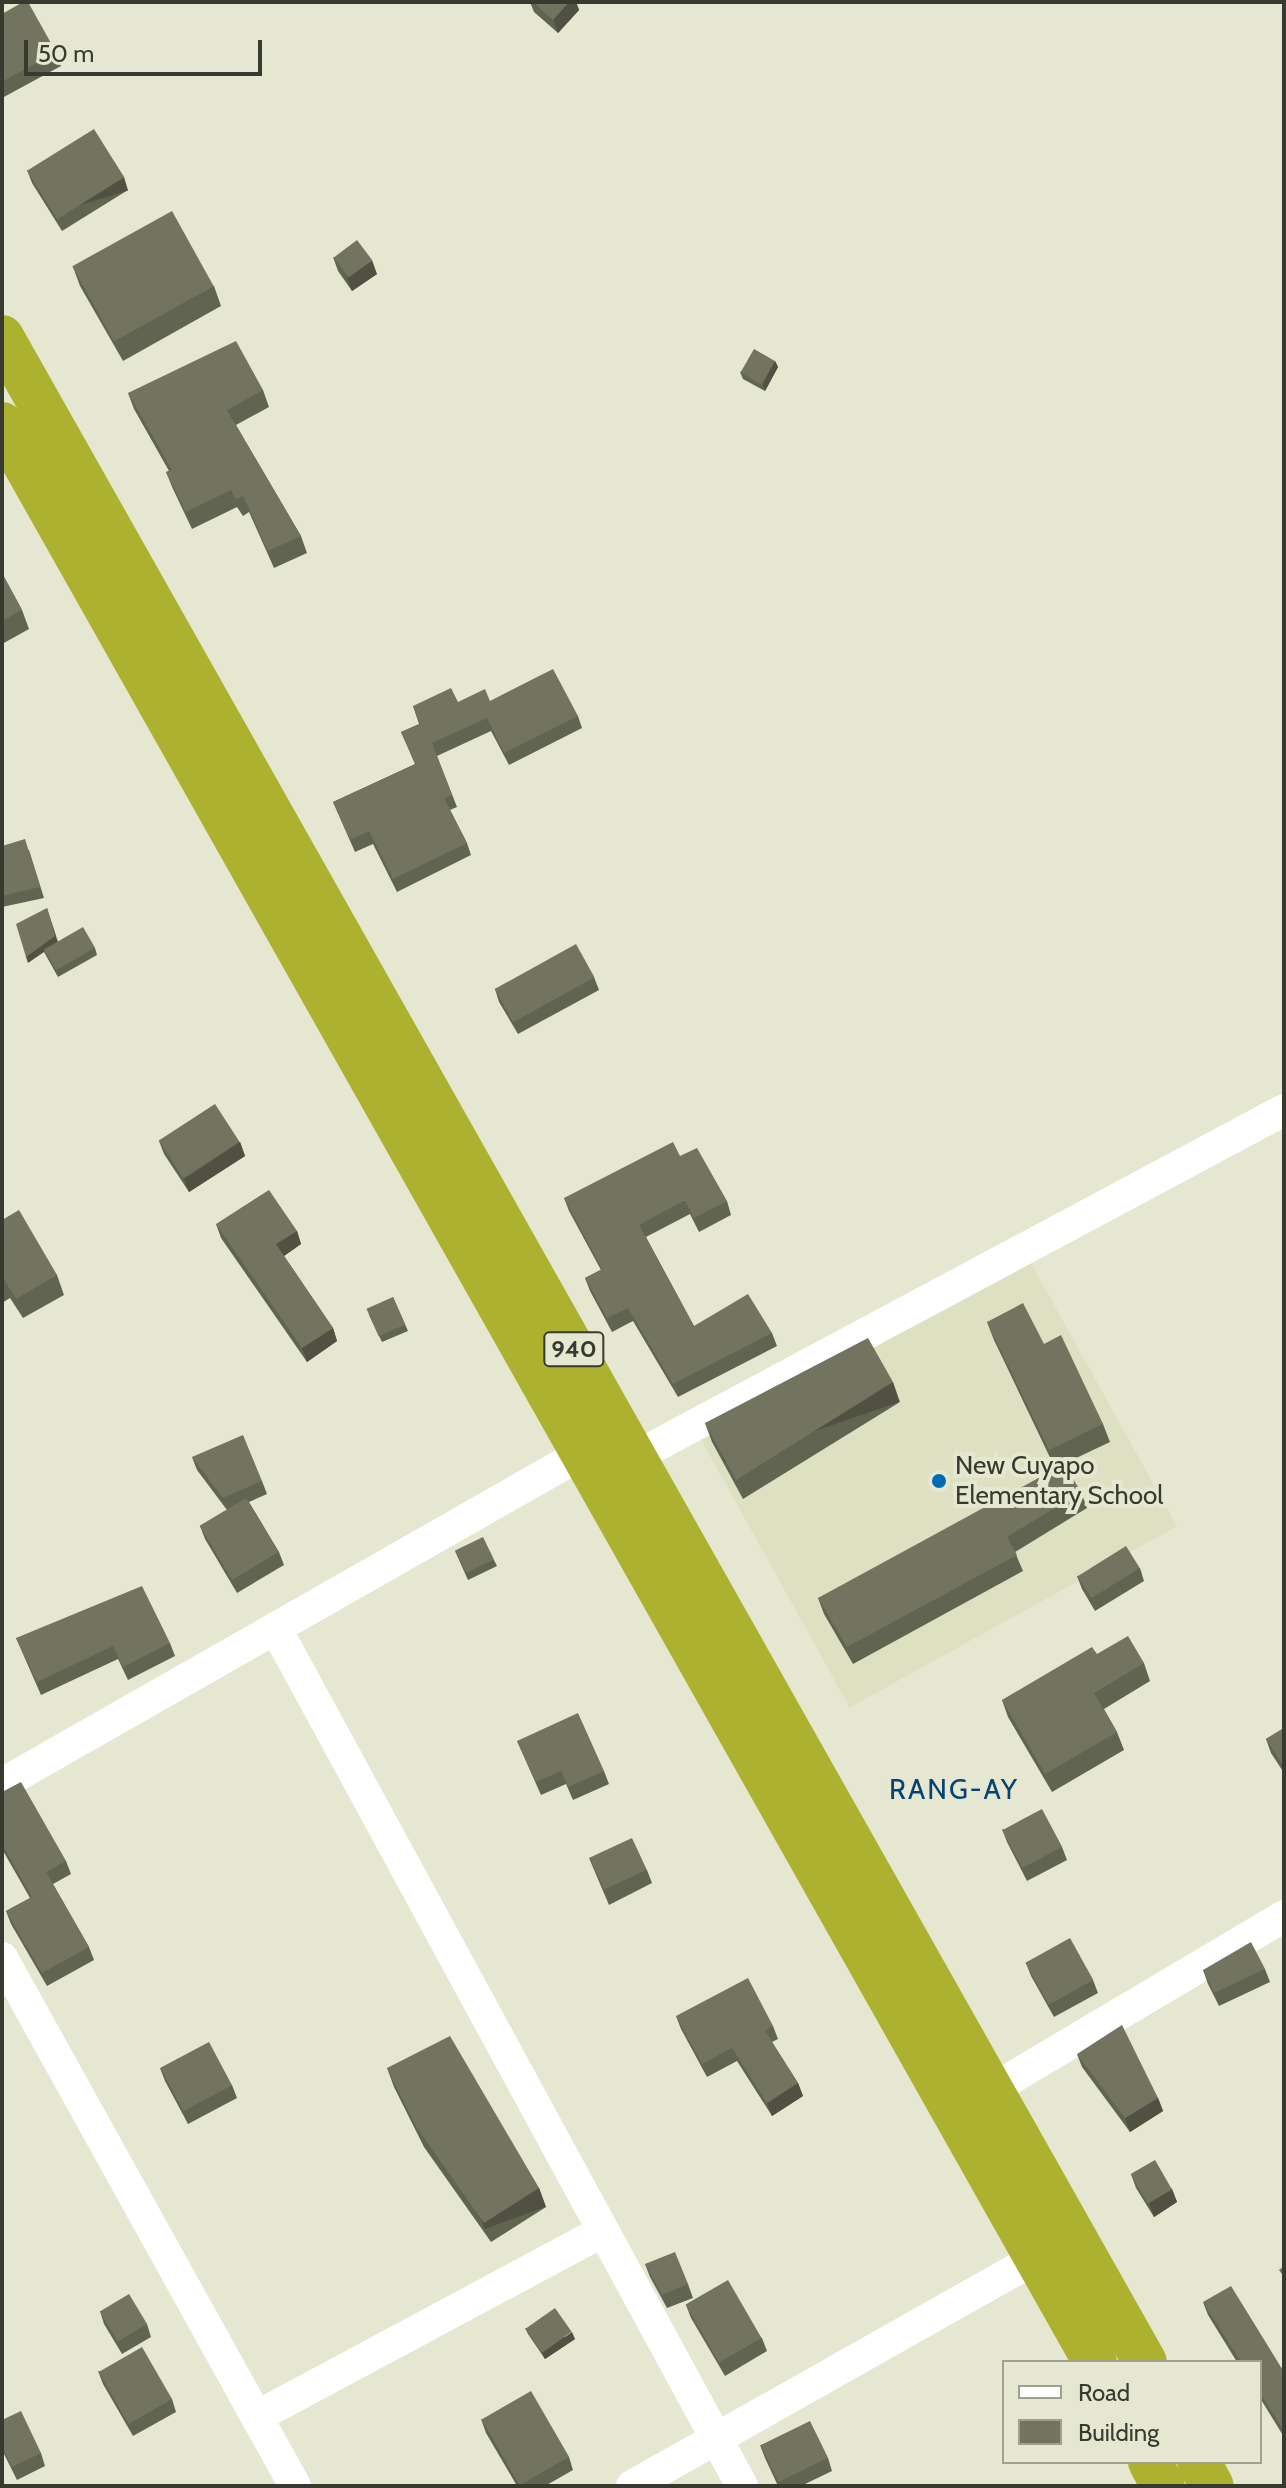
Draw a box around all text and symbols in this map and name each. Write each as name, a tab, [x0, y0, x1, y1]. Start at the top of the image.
scale bar	[28, 24, 266, 74]
text: 50 m	[38, 39, 94, 68]
road number: 940	[542, 1329, 606, 1369]
place label: New Cuyapo Elementary School	[955, 1450, 1163, 1512]
marker: New Cuyapo Elementary School	[930, 1472, 948, 1490]
district label: RANG-AY	[889, 1772, 1019, 1806]
legend	[1002, 2360, 1262, 2464]
text: Road	[1078, 2378, 1130, 2407]
text: Building	[1078, 2418, 1159, 2447]

